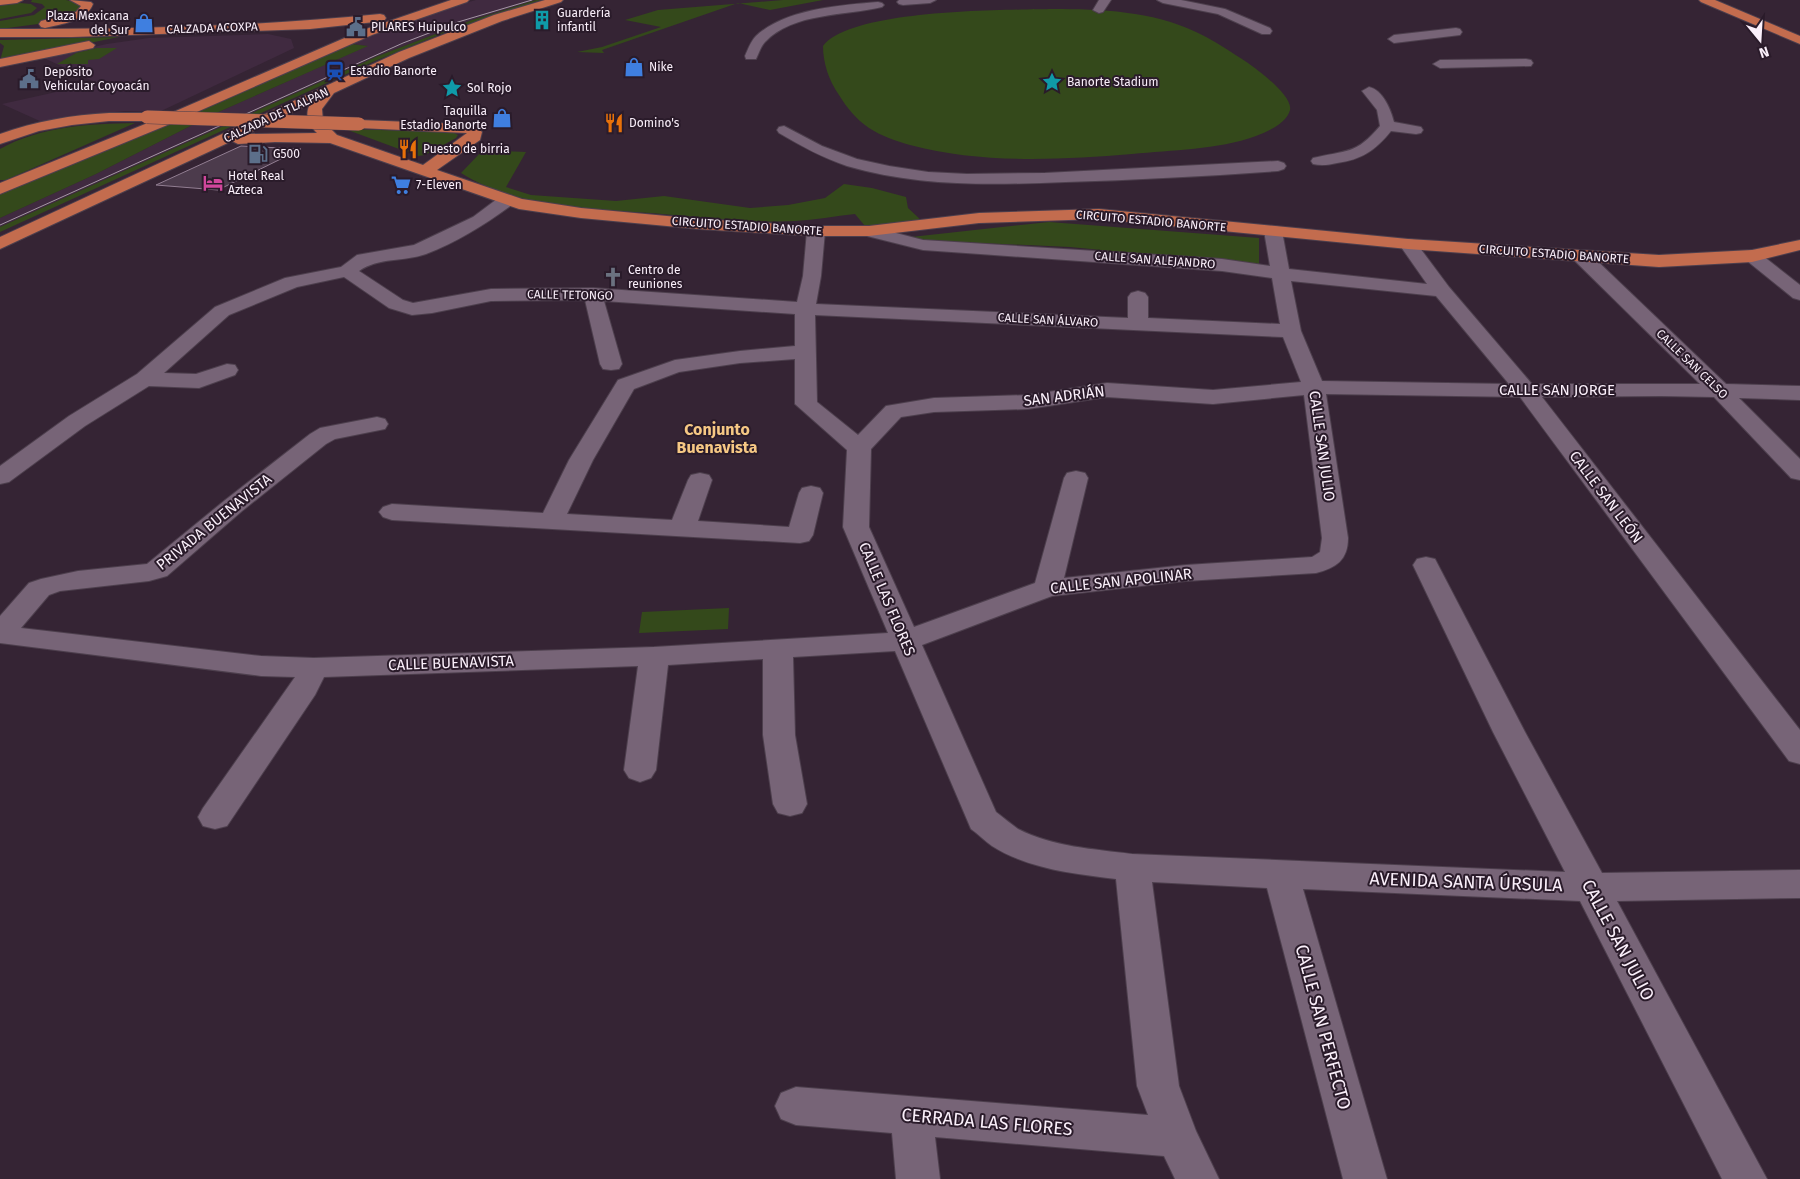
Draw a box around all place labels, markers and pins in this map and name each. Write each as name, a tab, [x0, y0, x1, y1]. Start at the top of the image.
place label: Guardería infantil	[557, 6, 611, 34]
place label: Plaza Mexicana del Sur	[47, 9, 129, 37]
building icon: Guardería infantil	[531, 9, 553, 31]
shop icon: Plaza Mexicana del Sur	[133, 12, 155, 34]
public building icon: PILARES Huipulco	[345, 16, 367, 38]
place label: PILARES Huipulco	[371, 20, 466, 34]
shop icon: Nike	[623, 56, 645, 78]
station icon: Estadio Banorte	[324, 60, 346, 82]
place label: Nike	[649, 60, 673, 74]
place label: Estadio Banorte	[350, 64, 437, 78]
place label: Depósito Vehicular Coyoacán	[44, 65, 150, 93]
public building icon: Depósito Vehicular Coyoacán	[18, 68, 40, 90]
place icon: Banorte Stadium	[1041, 71, 1063, 93]
place label: Banorte Stadium	[1067, 75, 1159, 89]
place icon: Sol Rojo	[441, 77, 463, 99]
place label: Sol Rojo	[467, 81, 512, 95]
place label: Taquilla Estadio Banorte	[400, 104, 487, 132]
shop icon: Taquilla Estadio Banorte	[491, 107, 513, 129]
restaurant icon: Domino's	[603, 112, 625, 134]
place label: Domino's	[629, 116, 680, 130]
restaurant icon: Puesto de birria	[397, 138, 419, 160]
place label: Puesto de birria	[423, 142, 510, 156]
fuel station icon: G500	[247, 143, 269, 165]
place label: G500	[273, 147, 300, 161]
place label: Hotel Real Azteca	[228, 169, 284, 197]
hotel icon: Hotel Real Azteca	[202, 172, 224, 194]
supermarket icon: 7-Eleven	[390, 174, 412, 196]
place label: 7-Eleven	[416, 178, 462, 192]
place label: Centro de reuniones	[628, 263, 683, 291]
church icon: Centro de reuniones	[602, 266, 624, 288]

